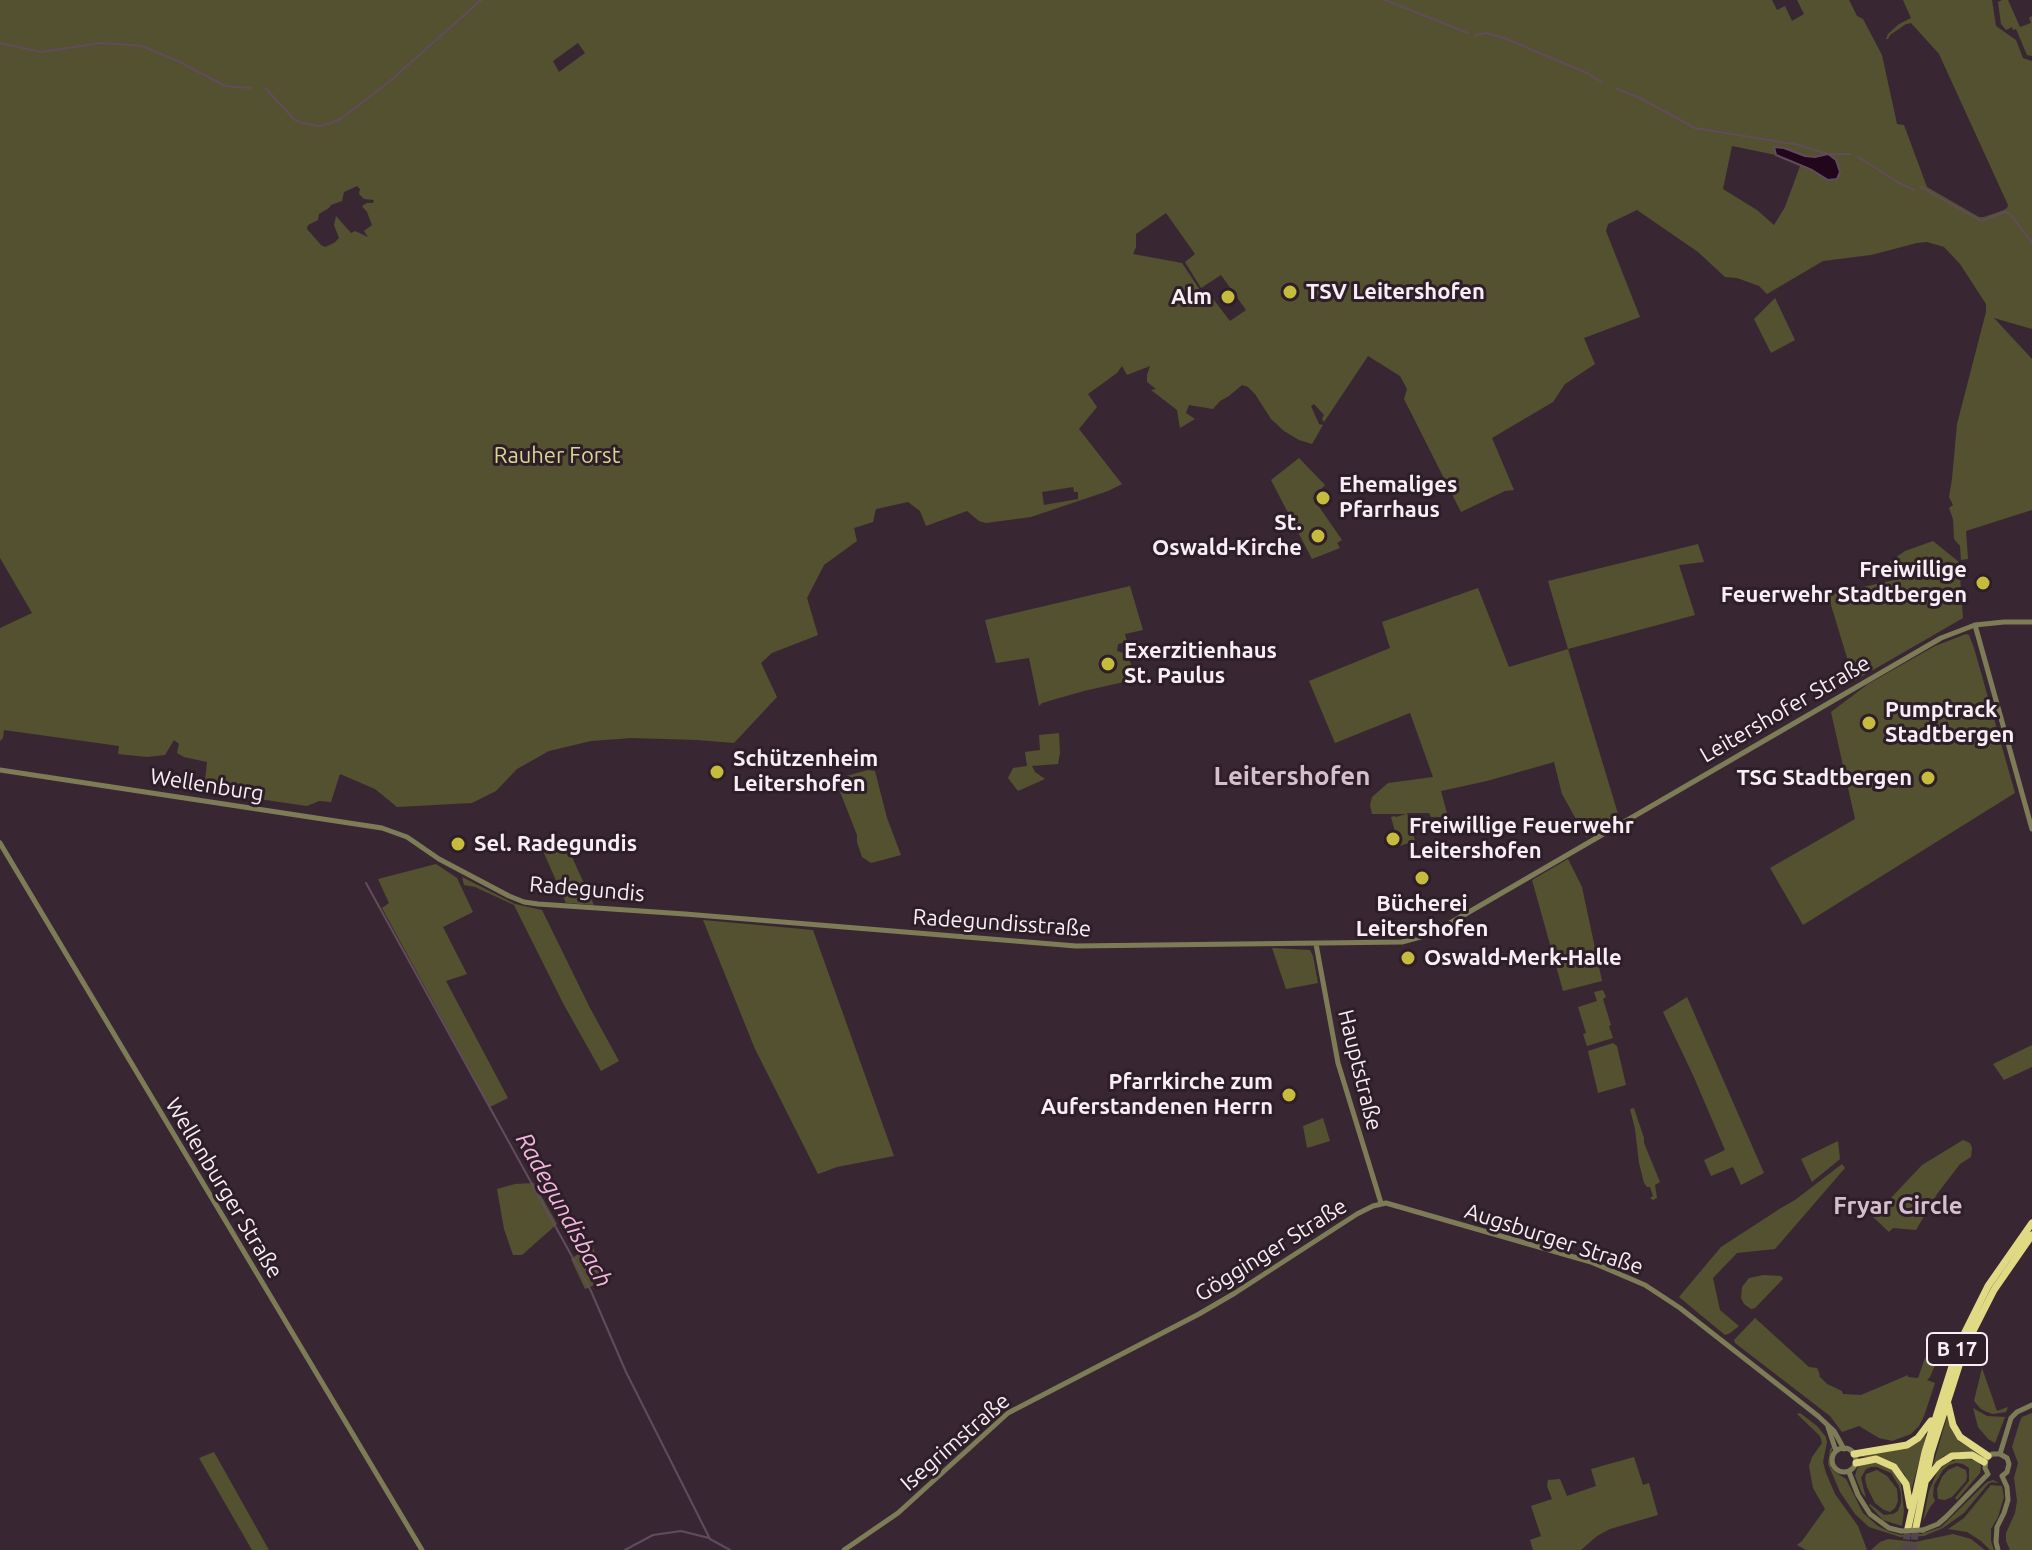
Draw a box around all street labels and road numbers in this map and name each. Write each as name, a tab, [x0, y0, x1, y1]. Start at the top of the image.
street label: Leitershofer Straße	[1695, 650, 1875, 768]
street label: Wellenburg	[148, 763, 266, 807]
street label: Radegundis	[528, 871, 646, 907]
street label: Radegundisstraße	[912, 904, 1092, 942]
street label: Hauptstraße	[1332, 1007, 1388, 1133]
street label: Wellenburger Straße	[160, 1093, 288, 1283]
street label: Gögginger Straße	[1190, 1193, 1352, 1307]
street label: Augsburger Straße	[1461, 1198, 1647, 1280]
road number: B 17	[1927, 1333, 1987, 1365]
street label: Isegrimstraße	[895, 1387, 1015, 1497]

